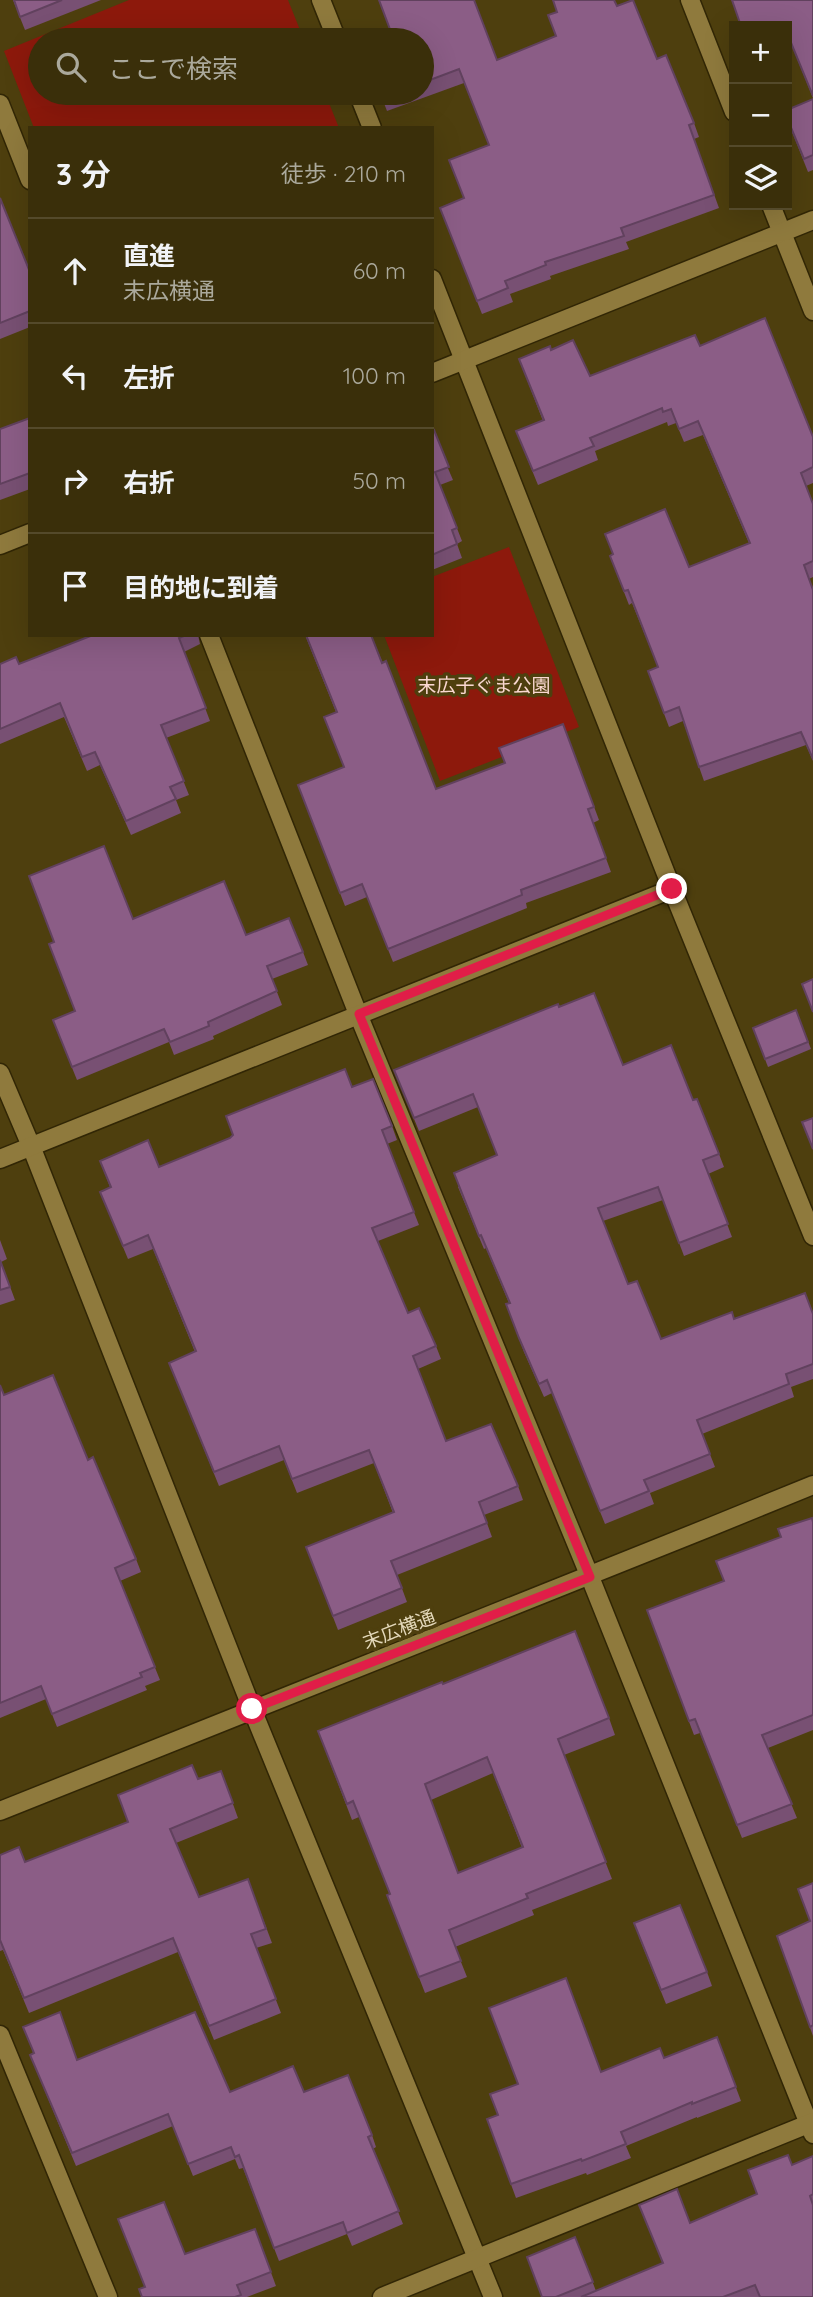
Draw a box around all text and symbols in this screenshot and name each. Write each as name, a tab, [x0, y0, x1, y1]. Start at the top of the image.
map controls	[729, 21, 792, 210]
button: +	[729, 21, 792, 84]
search box	[28, 28, 434, 105]
icon: search	[52, 48, 90, 86]
text: ここで検索	[108, 52, 238, 85]
button: −	[729, 84, 792, 147]
button: layers	[729, 147, 792, 210]
text: 3 分	[56, 155, 111, 193]
text: 徒歩 · 210 m	[281, 159, 406, 188]
text: 直進	[123, 239, 175, 272]
icon: ahead	[56, 252, 94, 290]
text: 60 m	[353, 256, 406, 285]
text: 末広横通	[123, 276, 215, 305]
icon: left	[56, 357, 94, 395]
text: 左折	[123, 361, 175, 394]
text: 100 m	[343, 361, 406, 390]
icon: right	[56, 462, 94, 500]
text: 右折	[123, 466, 175, 499]
text: 50 m	[353, 466, 406, 495]
icon: arrive	[56, 567, 94, 605]
text: 目的地に到着	[123, 571, 279, 604]
park label: 末広子ぐま公園	[417, 673, 551, 697]
route end	[656, 873, 687, 904]
street label: 末広横通	[359, 1604, 439, 1654]
route start	[236, 1693, 267, 1724]

